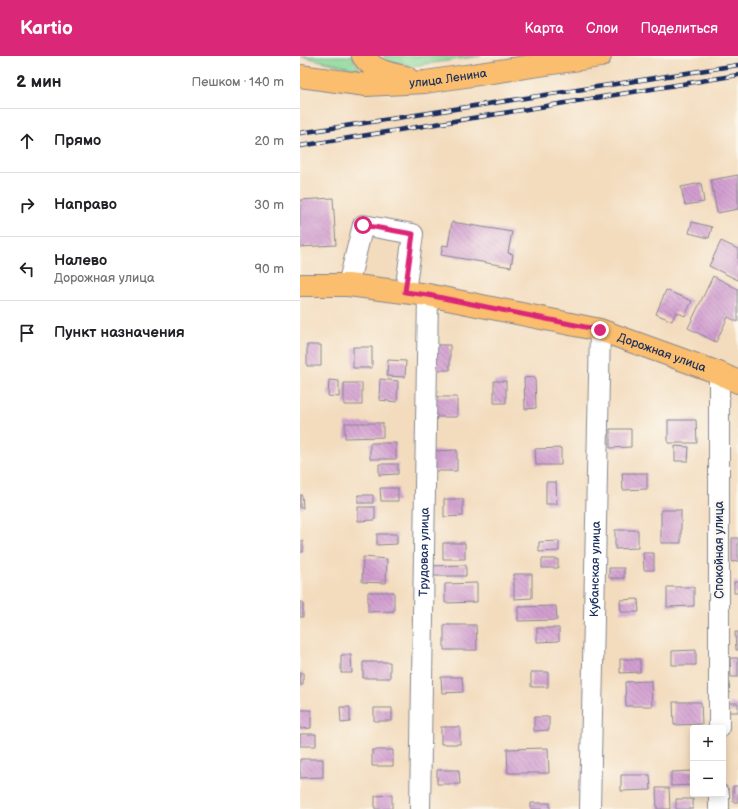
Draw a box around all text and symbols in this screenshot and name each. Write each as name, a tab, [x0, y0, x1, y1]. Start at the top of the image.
text: Kartio	[20, 17, 73, 40]
text: Карта	[524, 20, 564, 37]
text: Слои	[586, 20, 618, 37]
text: Поделиться	[640, 20, 718, 37]
street label: улица Ленина	[409, 66, 488, 91]
text: 2 мин	[16, 72, 62, 92]
text: Пешком · 140 m	[192, 74, 284, 90]
icon: ahead	[16, 130, 38, 152]
text: Прямо	[54, 131, 101, 150]
text: 20 m	[254, 133, 284, 149]
icon: right	[16, 194, 38, 216]
text: Направо	[54, 195, 117, 214]
text: 30 m	[254, 197, 284, 213]
route start	[354, 216, 372, 234]
text: Налево	[54, 251, 107, 270]
icon: left	[16, 258, 38, 280]
text: 90 m	[255, 261, 284, 277]
text: Дорожная улица	[54, 270, 155, 286]
route end	[591, 321, 609, 339]
icon: arrive	[16, 322, 38, 344]
text: Пункт назначения	[54, 323, 185, 342]
street label: Дорожная улица	[615, 330, 708, 376]
street label: Спокойная улица	[712, 501, 727, 599]
street label: Трудовая улица	[416, 507, 433, 597]
street label: Кубанская улица	[587, 521, 604, 617]
map controls	[690, 725, 726, 797]
button: +	[690, 725, 726, 761]
button: −	[690, 761, 726, 797]

